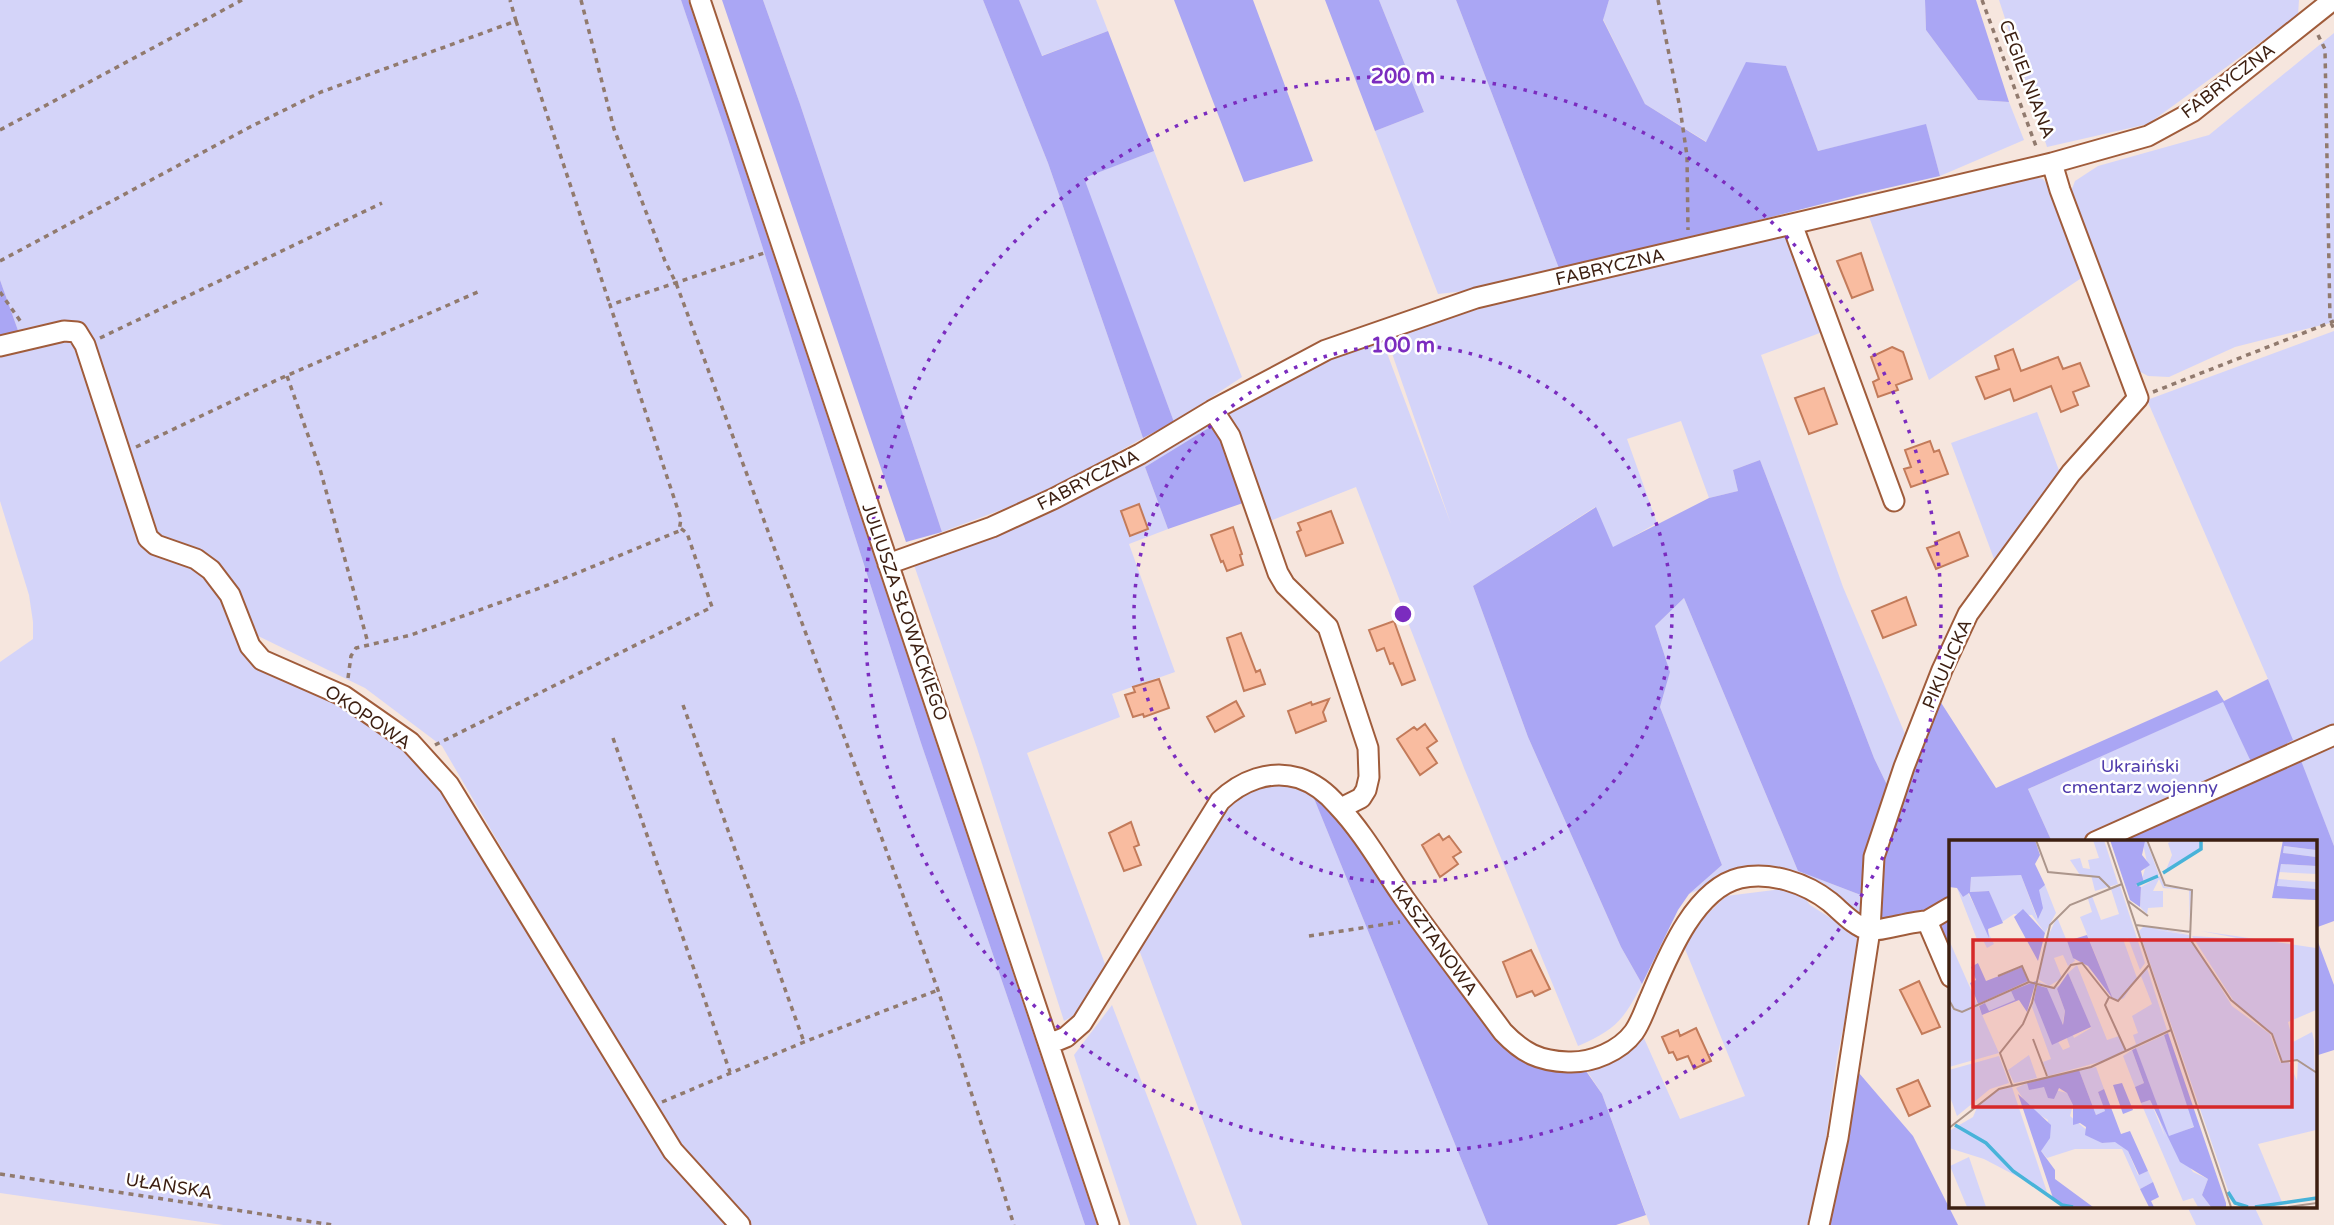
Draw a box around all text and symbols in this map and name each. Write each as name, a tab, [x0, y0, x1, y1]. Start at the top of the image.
street label: CEGIELNIANA	[1994, 17, 2060, 141]
street label: FABRYCZNA	[2177, 39, 2279, 123]
text: 200 m	[1371, 64, 1435, 89]
street label: FABRYCZNA	[1553, 244, 1667, 290]
text: 100 m	[1371, 333, 1435, 358]
street label: FABRYCZNA	[1033, 445, 1143, 515]
street label: JULIUSZA SŁOWACKIEGO	[857, 500, 953, 724]
centre of rings	[1391, 602, 1415, 626]
street label: PIKULICKA	[1917, 616, 1977, 712]
street label: OKOPOWA	[321, 680, 415, 754]
park label: Ukraiński cmentarz wojenny	[2062, 755, 2218, 798]
inset map	[1949, 840, 2316, 1208]
street label: KASZTANOWA	[1387, 880, 1483, 1000]
street label: UŁAŃSKA	[124, 1168, 214, 1204]

